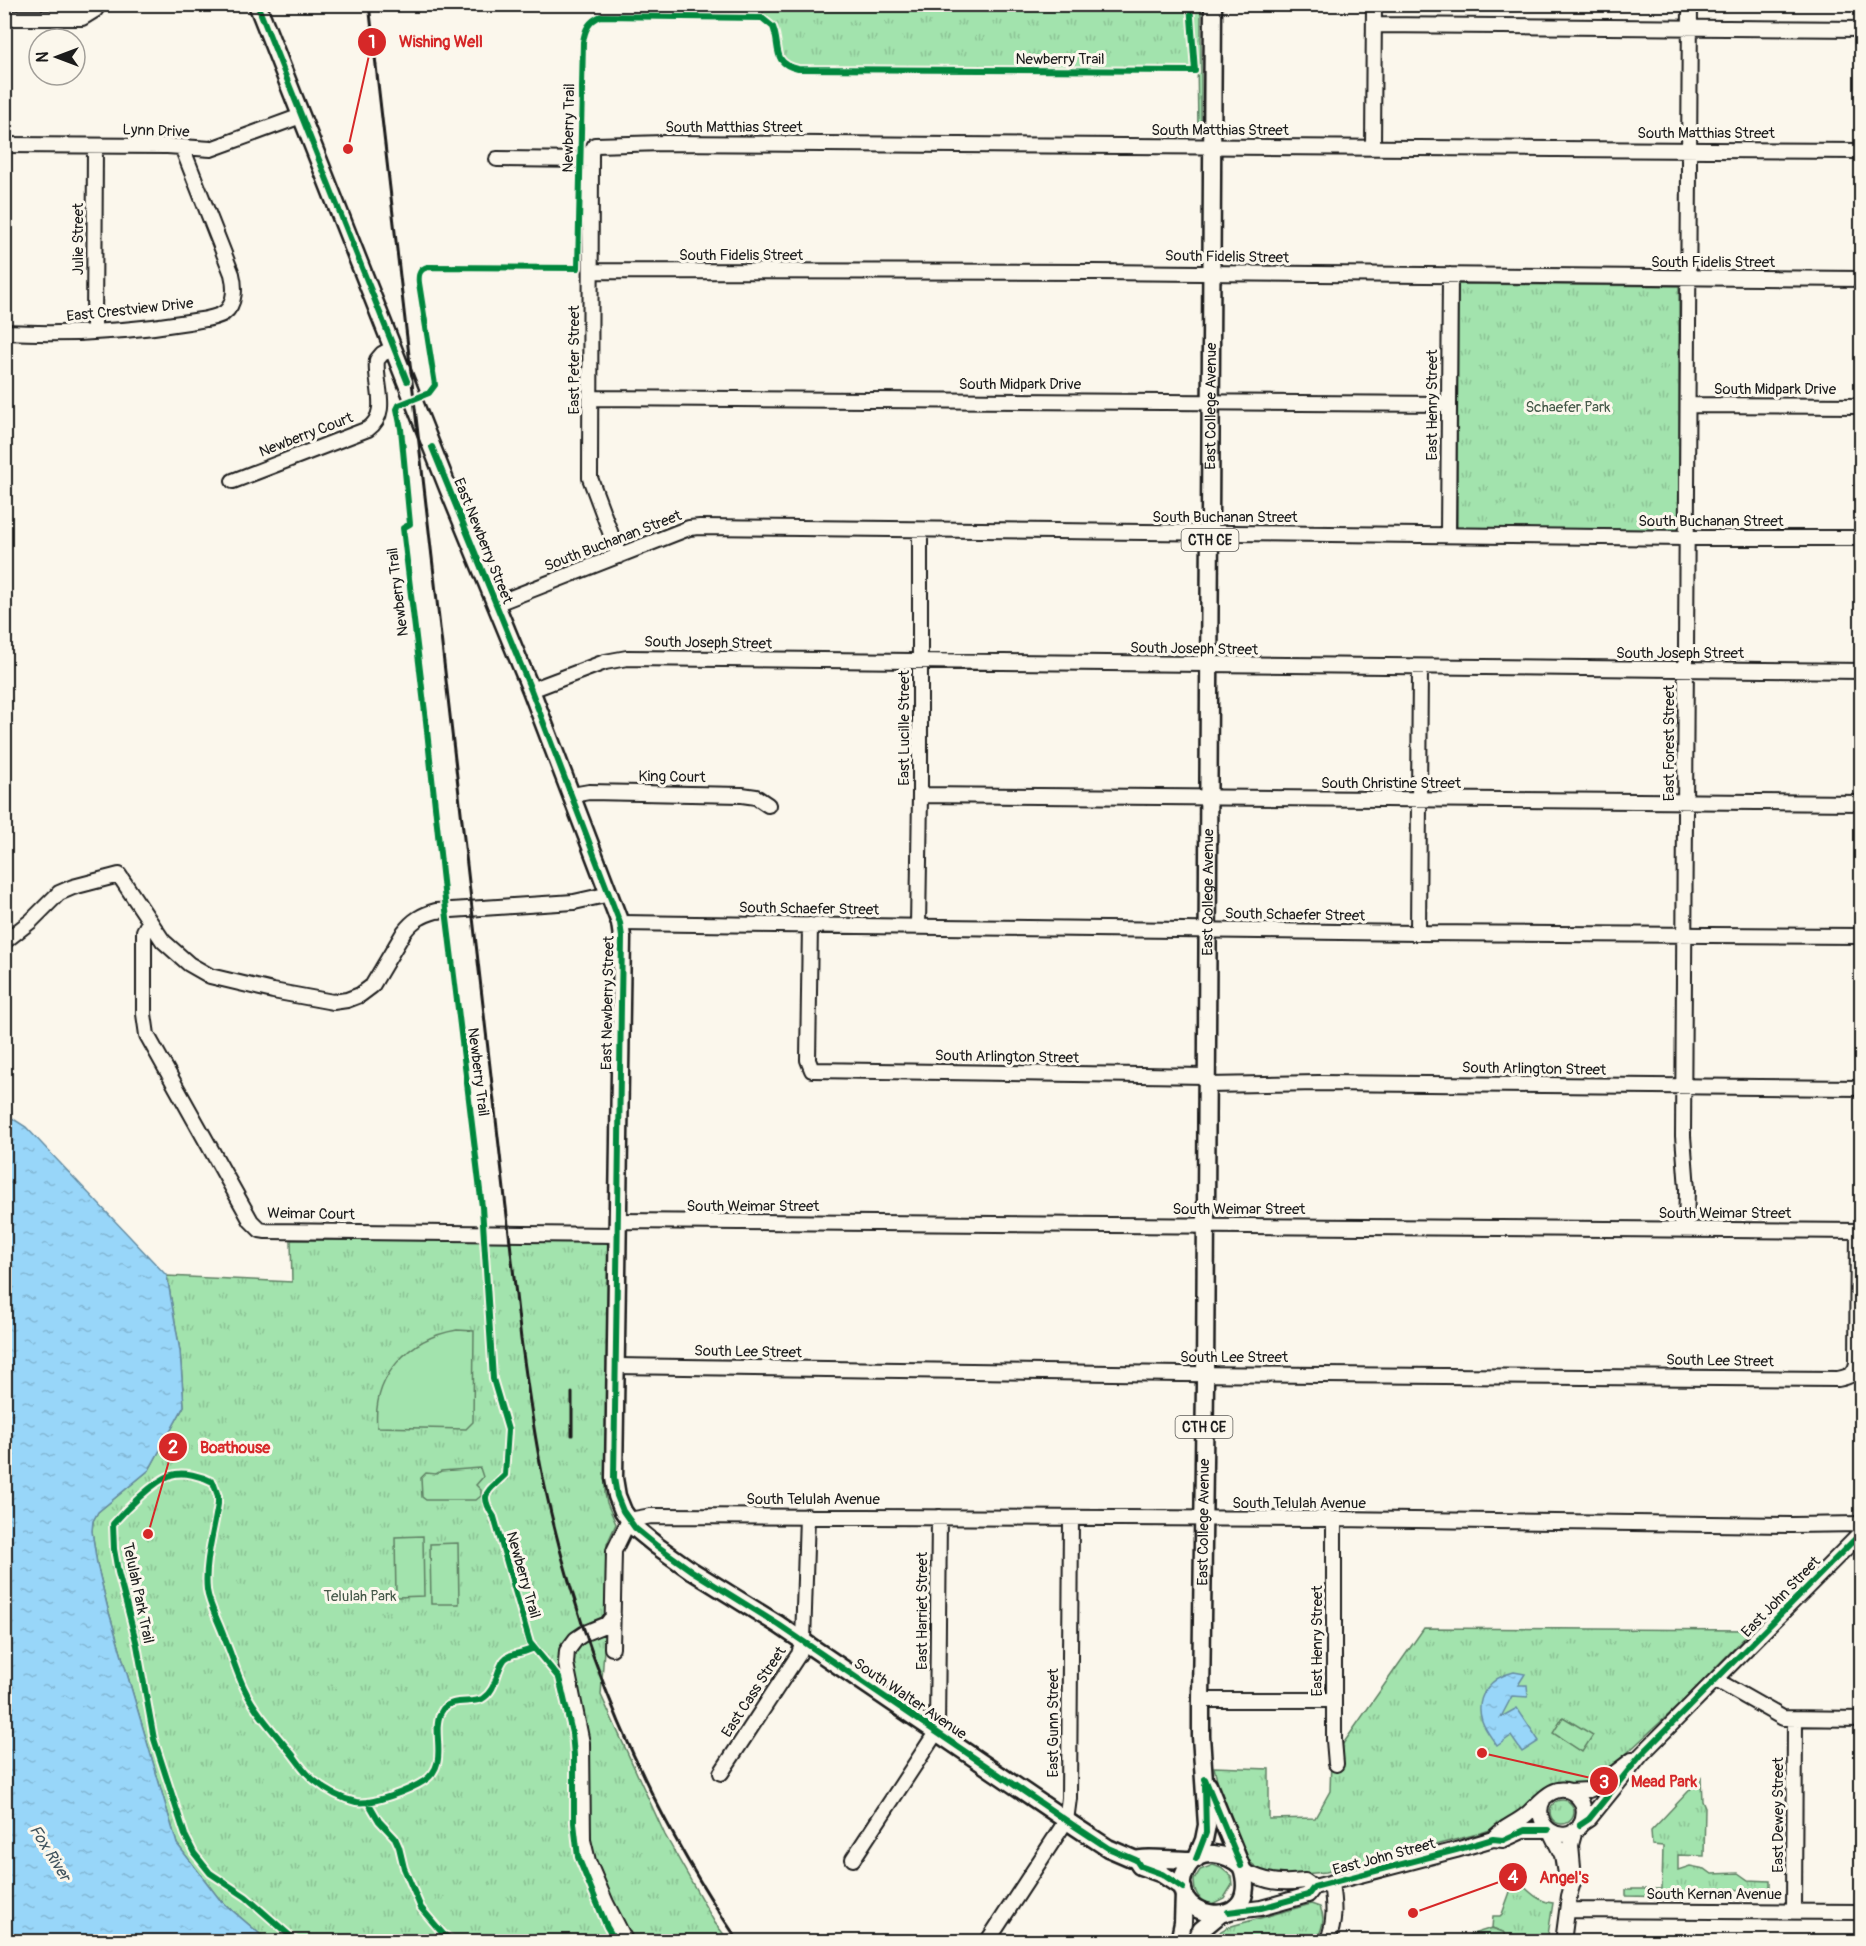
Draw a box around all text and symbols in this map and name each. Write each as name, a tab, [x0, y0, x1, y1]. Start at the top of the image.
callout: Wishing Well	[357, 25, 495, 59]
north arrow	[27, 27, 87, 87]
text: 1	[368, 31, 376, 54]
text: Wishing Well	[399, 32, 483, 52]
street label: Newberry Trail	[1015, 50, 1105, 69]
text: N	[33, 51, 53, 62]
street label: Newberry Trail	[559, 83, 579, 173]
street label: South Matthias Street	[665, 118, 804, 137]
street label: Lynn Drive	[122, 120, 190, 142]
street label: South Matthias Street	[1151, 121, 1290, 140]
street label: South Matthias Street	[1637, 124, 1776, 143]
street label: Julie Street	[69, 202, 88, 275]
street label: South Fidelis Street	[679, 246, 804, 265]
street label: South Fidelis Street	[1165, 246, 1290, 268]
street label: South Fidelis Street	[1651, 253, 1776, 272]
street label: East Crestview Drive	[66, 294, 195, 326]
street label: East Peter Street	[565, 304, 584, 415]
street label: East College Avenue	[1201, 342, 1221, 470]
street label: East Henry Street	[1423, 349, 1442, 460]
street label: South Midpark Drive	[959, 375, 1082, 394]
street label: South Midpark Drive	[1714, 380, 1837, 399]
park label: Schaefer Park	[1525, 398, 1611, 417]
street label: Newberry Court	[256, 408, 357, 462]
street label: East Newberry Street	[449, 475, 517, 608]
street label: South Buchanan Street	[542, 506, 685, 576]
street label: South Buchanan Street	[1152, 508, 1299, 527]
street label: South Buchanan Street	[1638, 512, 1785, 531]
road number: CTH CE	[1182, 529, 1238, 551]
street label: Newberry Trail	[383, 547, 413, 637]
street label: South Joseph Street	[644, 632, 773, 654]
street label: South Joseph Street	[1130, 638, 1259, 660]
street label: South Joseph Street	[1616, 644, 1745, 663]
street label: East Lucille Street	[895, 669, 914, 786]
street label: East Forest Street	[1660, 684, 1679, 801]
street label: King Court	[638, 767, 707, 787]
street label: South Christine Street	[1321, 774, 1462, 793]
street label: East College Avenue	[1198, 828, 1218, 956]
street label: South Schaefer Street	[739, 898, 880, 920]
street label: South Schaefer Street	[1225, 904, 1366, 926]
street label: East Newberry Street	[597, 935, 619, 1070]
street label: Newberry Trail	[463, 1027, 493, 1117]
street label: South Arlington Street	[935, 1046, 1080, 1068]
street label: South Arlington Street	[1462, 1058, 1607, 1080]
street label: South Weimar Street	[687, 1197, 820, 1216]
street label: South Weimar Street	[1173, 1200, 1306, 1219]
street label: Weimar Court	[267, 1204, 356, 1224]
street label: South Weimar Street	[1659, 1204, 1792, 1223]
street label: South Lee Street	[694, 1342, 803, 1362]
street label: South Lee Street	[1180, 1348, 1289, 1367]
street label: South Lee Street	[1666, 1351, 1775, 1371]
road number: CTH CE	[1176, 1416, 1232, 1438]
callout: Boathouse	[158, 1430, 282, 1464]
text: 2	[168, 1436, 178, 1459]
text: Boathouse	[200, 1438, 271, 1458]
street label: East College Avenue	[1193, 1458, 1214, 1586]
street label: South Telulah Avenue	[746, 1490, 880, 1509]
street label: South Telulah Avenue	[1232, 1494, 1366, 1513]
street label: Newberry Trail	[502, 1529, 544, 1621]
street label: Telulah Park Trail	[118, 1541, 158, 1645]
street label: East Harriet Street	[913, 1551, 932, 1670]
street label: East John Street	[1738, 1552, 1825, 1642]
street label: East Henry Street	[1308, 1585, 1327, 1696]
park label: Telulah Park	[323, 1587, 397, 1606]
street label: East Cass Street	[718, 1642, 791, 1741]
street label: South Walter Avenue	[850, 1654, 971, 1744]
street label: East Gunn Street	[1044, 1667, 1063, 1778]
street label: East Dewey Street	[1769, 1756, 1788, 1873]
callout: Mead Park	[1589, 1764, 1709, 1798]
text: 3	[1599, 1771, 1609, 1794]
text: Mead Park	[1631, 1772, 1697, 1792]
water label: Fox River	[25, 1821, 76, 1887]
street label: East John Street	[1331, 1834, 1438, 1880]
callout: Angel's	[1498, 1860, 1601, 1894]
text: 4	[1508, 1866, 1519, 1889]
text: Angel's	[1539, 1868, 1590, 1888]
street label: South Kernan Avenue	[1646, 1885, 1782, 1904]

